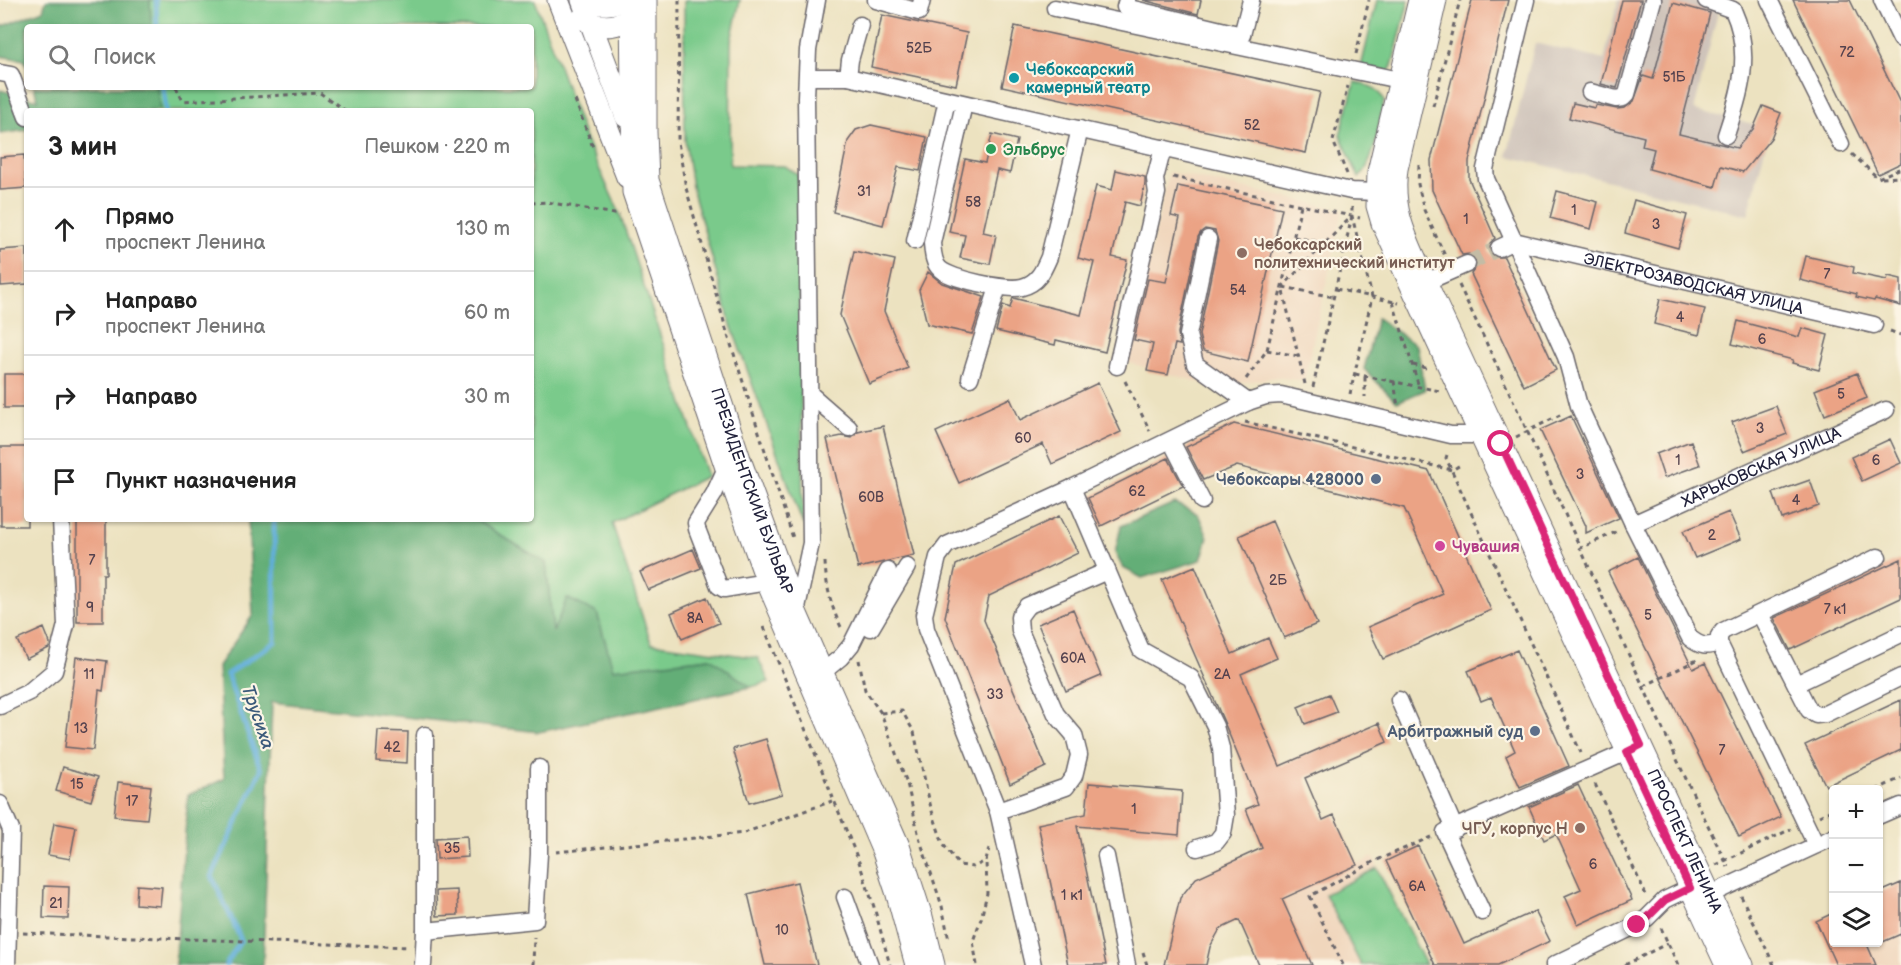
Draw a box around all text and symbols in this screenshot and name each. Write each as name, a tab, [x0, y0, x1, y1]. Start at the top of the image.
search box	[24, 24, 534, 90]
house number: 52Б	[906, 40, 932, 57]
icon: search	[45, 41, 78, 74]
text: Поиск	[93, 44, 156, 71]
house number: 72	[1839, 44, 1855, 61]
place label: Чебоксарский камерный театр	[1026, 61, 1151, 98]
house number: 51Б	[1662, 69, 1686, 86]
marker: Чебоксарский камерный театр	[1007, 71, 1021, 85]
house number: 52	[1244, 117, 1261, 134]
text: 3 мин	[48, 132, 117, 163]
text: Пешком · 220 m	[364, 135, 510, 159]
place label: Эльбрус	[1003, 141, 1065, 160]
marker: Эльбрус	[984, 142, 998, 156]
house number: 31	[857, 183, 871, 200]
house number: 58	[965, 194, 981, 211]
house number: 1	[1571, 202, 1577, 219]
text: Прямо	[105, 204, 174, 231]
house number: 1	[1463, 211, 1469, 228]
icon: ahead	[48, 213, 81, 246]
house number: 3	[1652, 216, 1660, 233]
text: 130 m	[456, 217, 510, 241]
text: проспект Ленина	[105, 231, 266, 255]
place label: Чебоксарский политехнический институт	[1254, 236, 1455, 273]
marker: Чебоксарский политехнический институт	[1235, 246, 1249, 260]
street label: ЭЛЕКТРОЗАВОДСКАЯ УЛИЦА	[1582, 250, 1805, 319]
house number: 7	[1824, 266, 1831, 283]
house number: 54	[1230, 282, 1247, 299]
text: Направо	[105, 288, 197, 315]
icon: right	[48, 297, 81, 330]
text: 60 m	[464, 301, 510, 325]
house number: 4	[1676, 309, 1685, 326]
text: проспект Ленина	[105, 315, 266, 339]
house number: 6	[1758, 331, 1767, 348]
icon: right	[48, 381, 81, 414]
text: Направо	[105, 384, 197, 411]
text: 30 m	[464, 385, 510, 409]
street label: ПРЕЗИДЕНТСКИЙ БУЛЬВАР	[706, 386, 797, 597]
house number: 5	[1837, 386, 1845, 403]
house number: 3	[1756, 420, 1764, 437]
street label: ХАРЬКОВСКАЯ УЛИЦА	[1679, 424, 1844, 512]
house number: 60	[1015, 430, 1031, 447]
route start	[1487, 430, 1513, 456]
house number: 1	[1675, 452, 1681, 469]
house number: 6	[1872, 452, 1881, 469]
icon: arrive	[48, 465, 81, 498]
house number: 3	[1576, 466, 1584, 483]
text: Пункт назначения	[105, 468, 297, 495]
place label: Чебоксары 428000	[1216, 471, 1364, 490]
marker: Чебоксары 428000	[1369, 472, 1383, 486]
house number: 62	[1129, 483, 1146, 500]
house number: 60В	[858, 489, 884, 506]
house number: 4	[1792, 492, 1801, 509]
house number: 2	[1708, 527, 1717, 544]
place label: Чувашия	[1452, 538, 1520, 557]
marker: Чувашия	[1433, 539, 1447, 553]
house number: 7	[89, 552, 96, 569]
house number: 2Б	[1269, 572, 1287, 589]
house number: 9	[86, 599, 94, 616]
house number: 7 к1	[1824, 601, 1846, 618]
house number: 5	[1644, 607, 1652, 624]
house number: 8А	[687, 610, 704, 627]
house number: 60А	[1060, 650, 1086, 667]
house number: 11	[84, 666, 94, 683]
house number: 2А	[1214, 666, 1231, 683]
water label: Трусиха	[237, 682, 278, 752]
house number: 33	[986, 686, 1004, 703]
house number: 13	[74, 720, 88, 737]
place label: Арбитражный суд	[1387, 723, 1523, 742]
marker: Арбитражный суд	[1528, 724, 1542, 738]
house number: 42	[384, 739, 401, 756]
house number: 7	[1719, 742, 1726, 759]
street label: ПРОСПЕКТ ЛЕНИНА	[1642, 766, 1726, 917]
house number: 15	[70, 776, 84, 793]
map controls	[1829, 785, 1883, 947]
button: +	[1829, 785, 1883, 839]
house number: 17	[126, 793, 138, 810]
house number: 1	[1131, 801, 1137, 818]
place label: ЧГУ, корпус Н	[1462, 820, 1568, 839]
marker: ЧГУ, корпус Н	[1573, 821, 1587, 835]
button: −	[1829, 839, 1883, 893]
house number: 35	[444, 840, 460, 857]
house number: 6	[1589, 856, 1598, 873]
house number: 6А	[1408, 878, 1426, 895]
house number: 1 к1	[1061, 887, 1083, 904]
button: layers	[1829, 893, 1883, 947]
house number: 21	[49, 895, 63, 912]
route end	[1623, 911, 1649, 937]
house number: 10	[775, 922, 789, 939]

